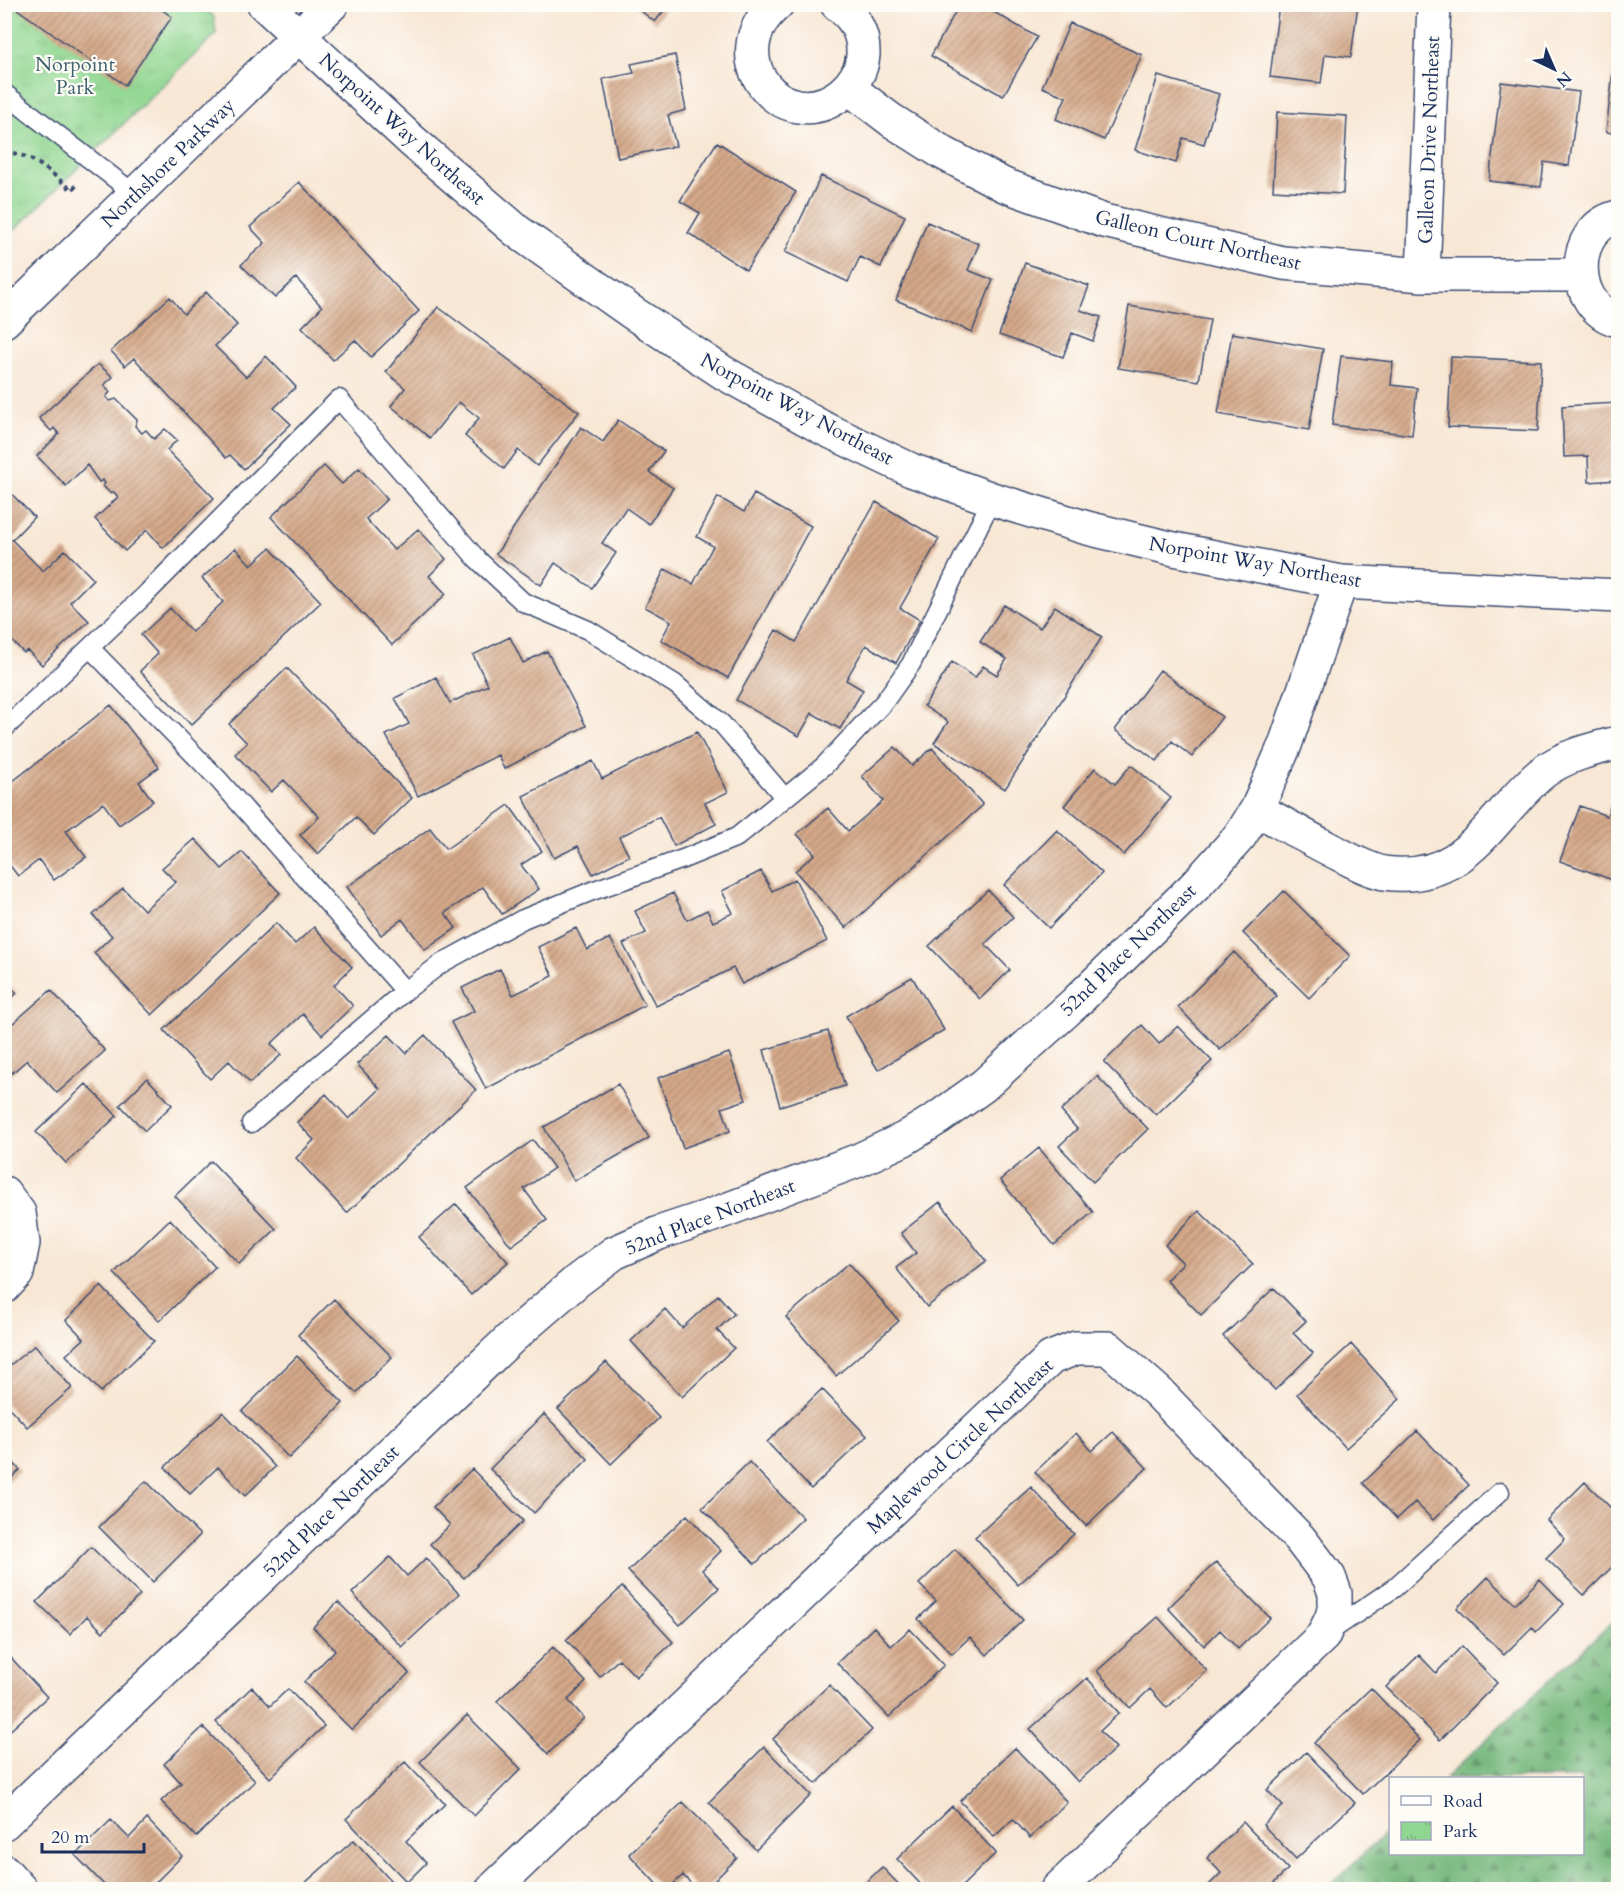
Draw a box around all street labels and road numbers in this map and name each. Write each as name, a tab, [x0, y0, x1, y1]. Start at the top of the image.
street label: Galleon Drive Northeast	[1412, 35, 1446, 245]
street label: Norpoint Way Northeast	[313, 47, 491, 211]
street label: Northshore Parkway	[95, 92, 241, 234]
street label: Galleon Court Northeast	[1092, 203, 1304, 277]
street label: Norpoint Way Northeast	[696, 347, 899, 472]
street label: Norpoint Way Northeast	[1147, 530, 1364, 594]
street label: 52nd Place Northeast	[1054, 877, 1203, 1022]
street label: 52nd Place Northeast	[621, 1172, 800, 1262]
street label: Maplewood Circle Northeast	[861, 1352, 1060, 1540]
street label: 52nd Place Northeast	[257, 1438, 406, 1583]

